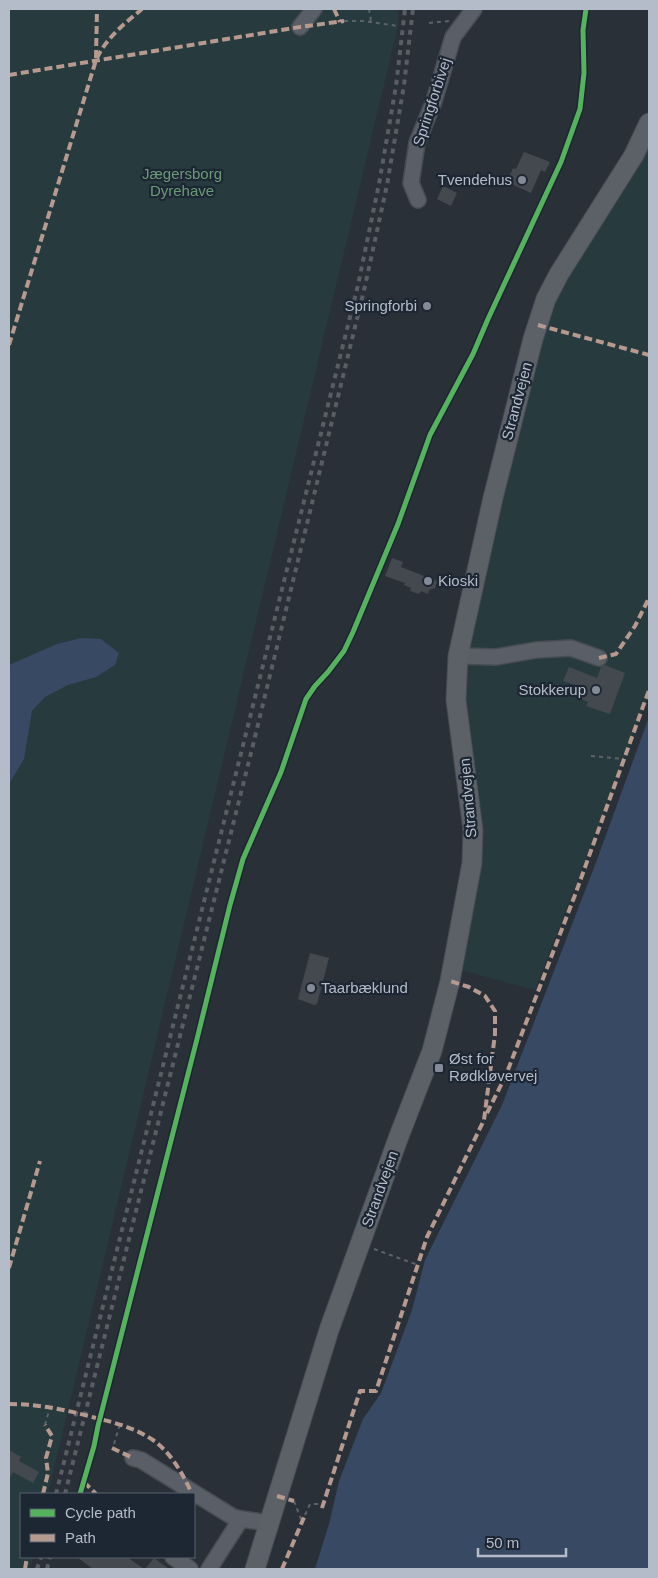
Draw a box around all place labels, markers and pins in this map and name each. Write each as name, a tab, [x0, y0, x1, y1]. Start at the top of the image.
place label: Tvendehus	[438, 171, 512, 188]
marker: Tvendehus	[516, 174, 528, 186]
place label: Springforbi	[344, 297, 417, 314]
marker: Springforbi	[421, 300, 433, 312]
place label: Kioski	[438, 572, 478, 589]
marker: Kioski	[422, 575, 434, 587]
place label: Stokkerup	[518, 681, 586, 698]
marker: Stokkerup	[590, 684, 602, 696]
place label: Taarbæklund	[321, 979, 408, 996]
marker: Taarbæklund	[305, 982, 317, 994]
place label: Øst for Rødkløvervej	[449, 1050, 537, 1084]
marker: Øst for Rødkløvervej	[433, 1062, 445, 1074]

